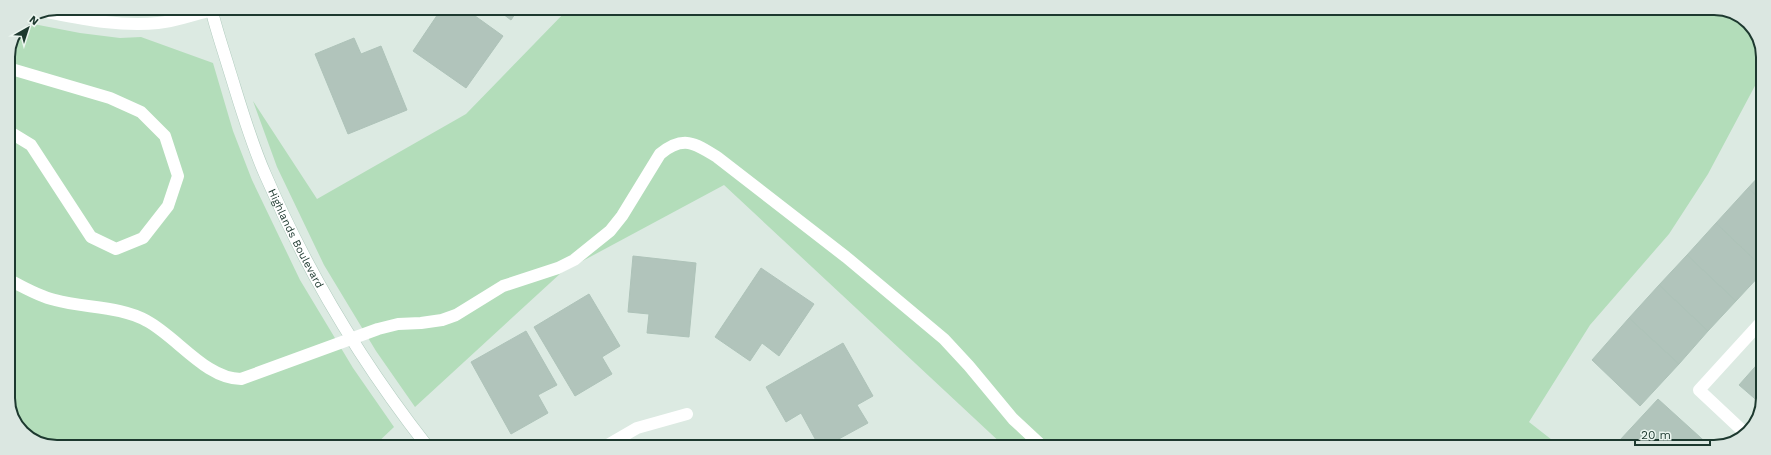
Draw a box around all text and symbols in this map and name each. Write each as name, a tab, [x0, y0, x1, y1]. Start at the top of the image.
north arrow	[8, 8, 48, 48]
text: N	[27, 13, 41, 28]
street label: Highlands Boulevard	[266, 186, 327, 290]
scale bar	[1635, 421, 1710, 447]
text: 20 m	[1641, 428, 1671, 442]

